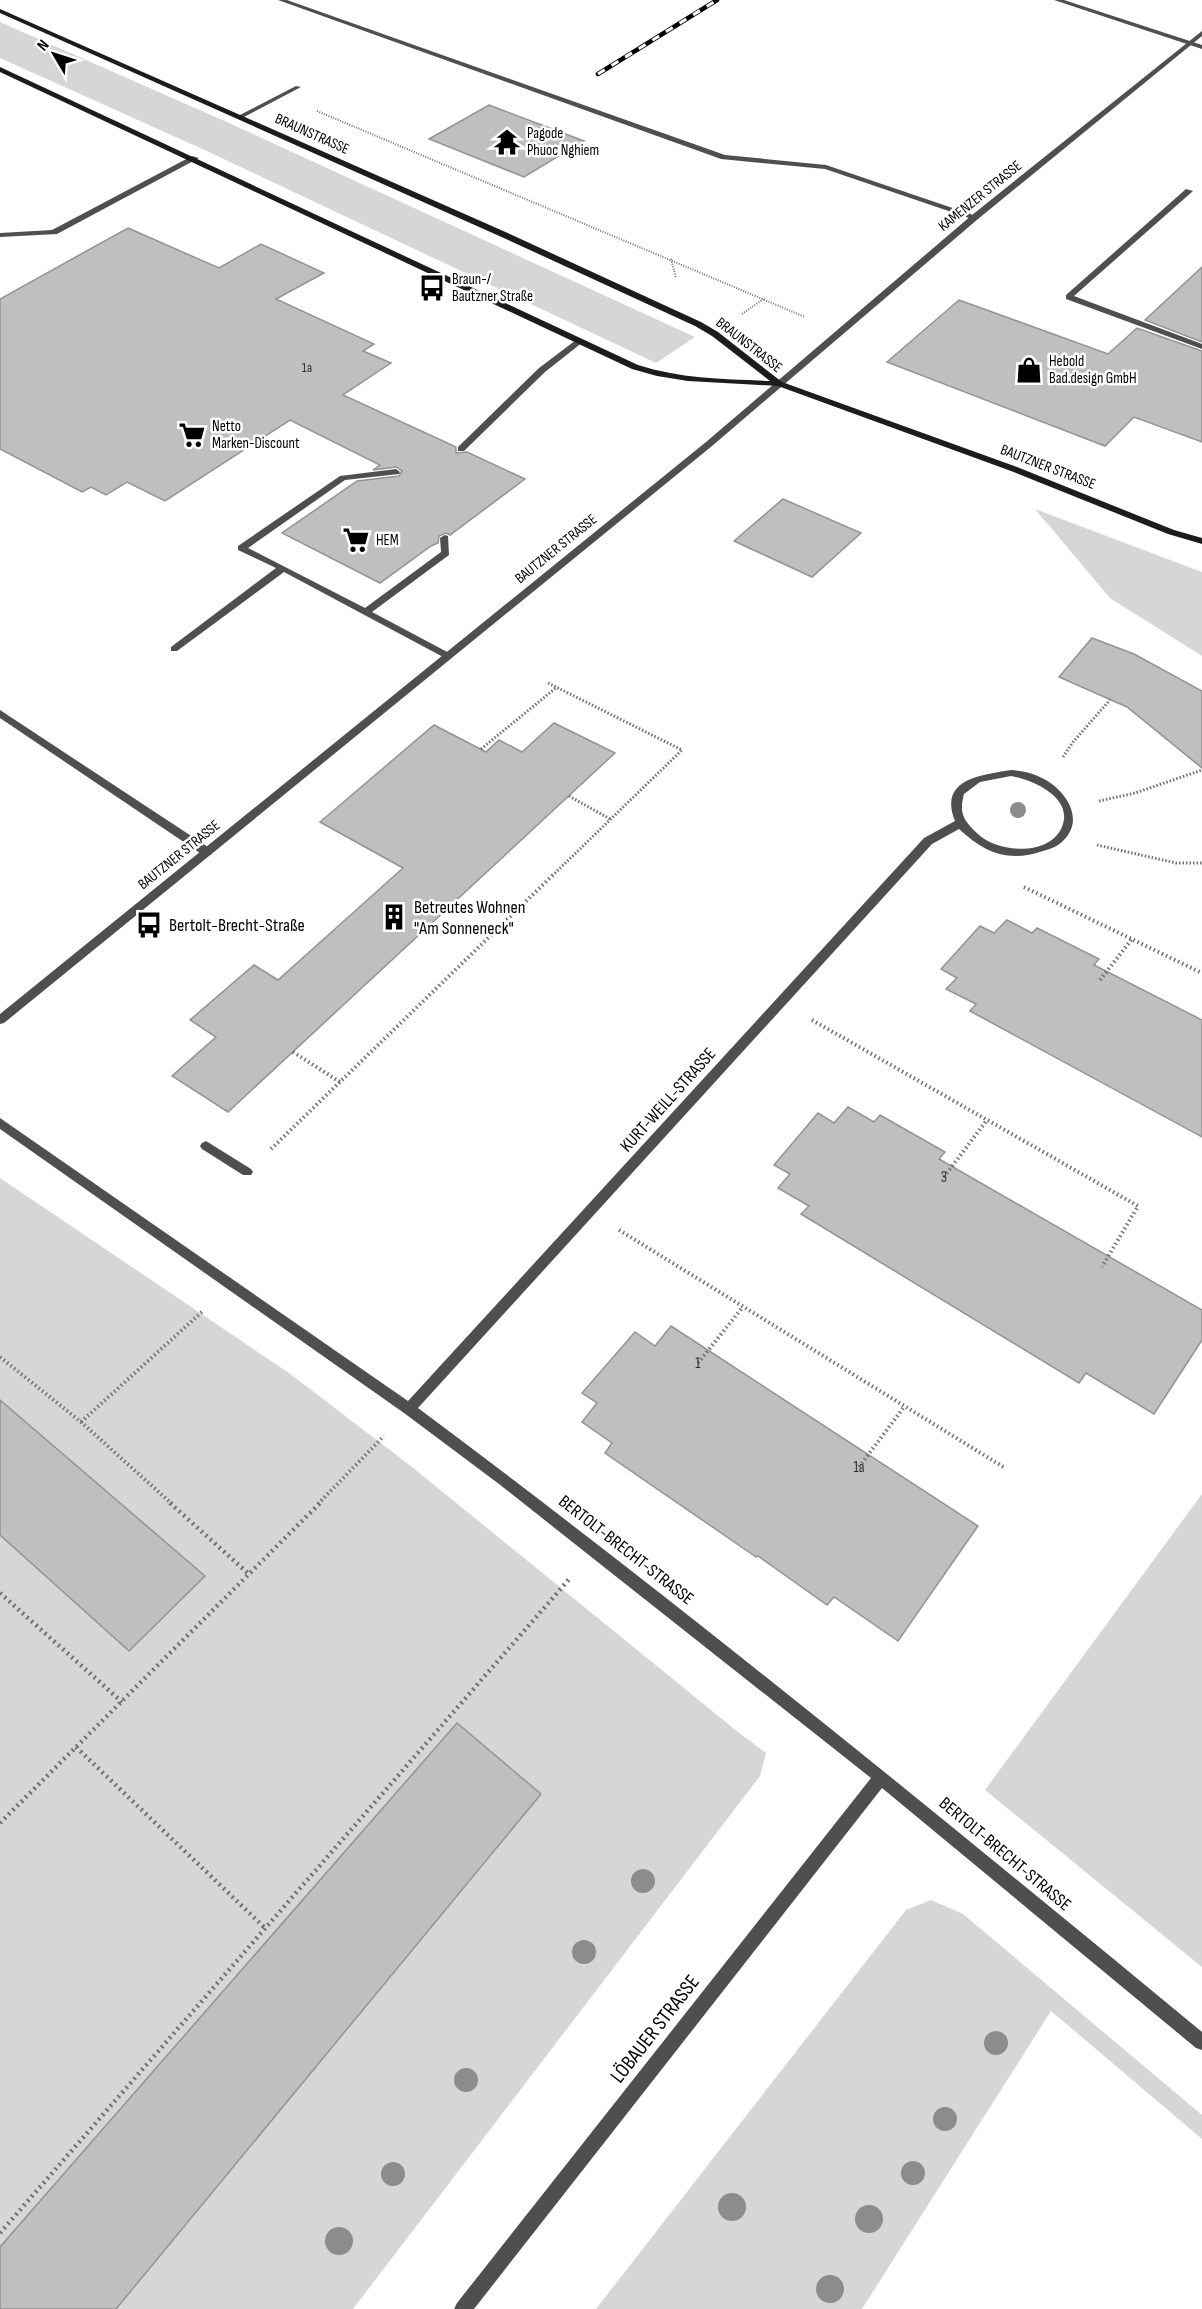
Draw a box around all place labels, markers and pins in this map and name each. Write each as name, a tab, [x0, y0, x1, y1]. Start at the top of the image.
place label: Pagode Phuoc Nghiem	[527, 124, 599, 160]
temple icon: Pagode Phuoc Nghiem	[492, 127, 522, 157]
place label: Braun-/ Bautzner Straße	[452, 270, 533, 306]
bus stop icon: Braun-/ Bautzner Straße	[417, 273, 447, 303]
place label: Hebold Bad.design GmbH	[1049, 352, 1137, 388]
shop icon: Hebold Bad.design GmbH	[1014, 355, 1044, 385]
place label: Netto Marken-Discount	[212, 417, 300, 453]
supermarket icon: Netto Marken-Discount	[177, 420, 207, 450]
supermarket icon: HEM	[341, 525, 371, 555]
place label: HEM	[376, 531, 399, 550]
place label: Betreutes Wohnen "Am Sonneneck"	[414, 897, 525, 939]
building icon: Betreutes Wohnen "Am Sonneneck"	[379, 902, 409, 932]
bus stop icon: Bertolt-Brecht-Straße	[134, 910, 164, 940]
place label: Bertolt-Brecht-Straße	[169, 915, 305, 936]

